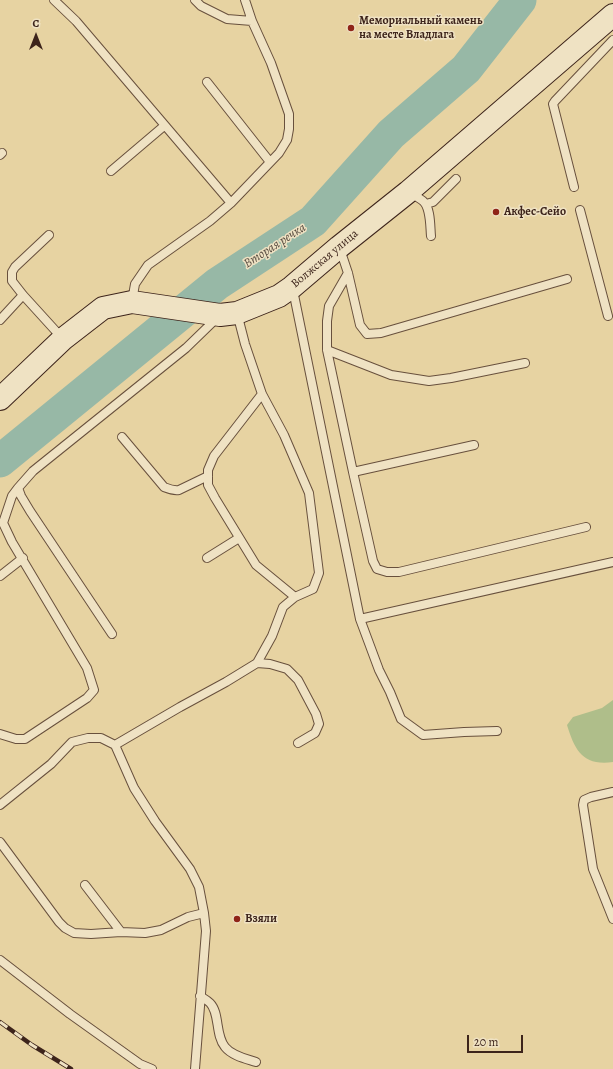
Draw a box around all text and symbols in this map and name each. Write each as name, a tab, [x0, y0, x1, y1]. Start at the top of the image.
place label: Мемориальный камень на месте Владлага	[359, 14, 482, 42]
north arrow	[16, 16, 56, 56]
text: С	[33, 16, 39, 31]
marker: Мемориальный камень на месте Владлага	[346, 23, 356, 33]
place label: Акфес-Сейо	[504, 205, 566, 219]
marker: Акфес-Сейо	[491, 207, 501, 217]
water label: Вторая речка	[241, 220, 309, 272]
street label: Волжская улица	[288, 227, 362, 291]
place label: Взяли	[245, 912, 277, 926]
marker: Взяли	[232, 914, 242, 924]
scale bar	[469, 1027, 525, 1053]
text: 20 m	[474, 1034, 498, 1050]

